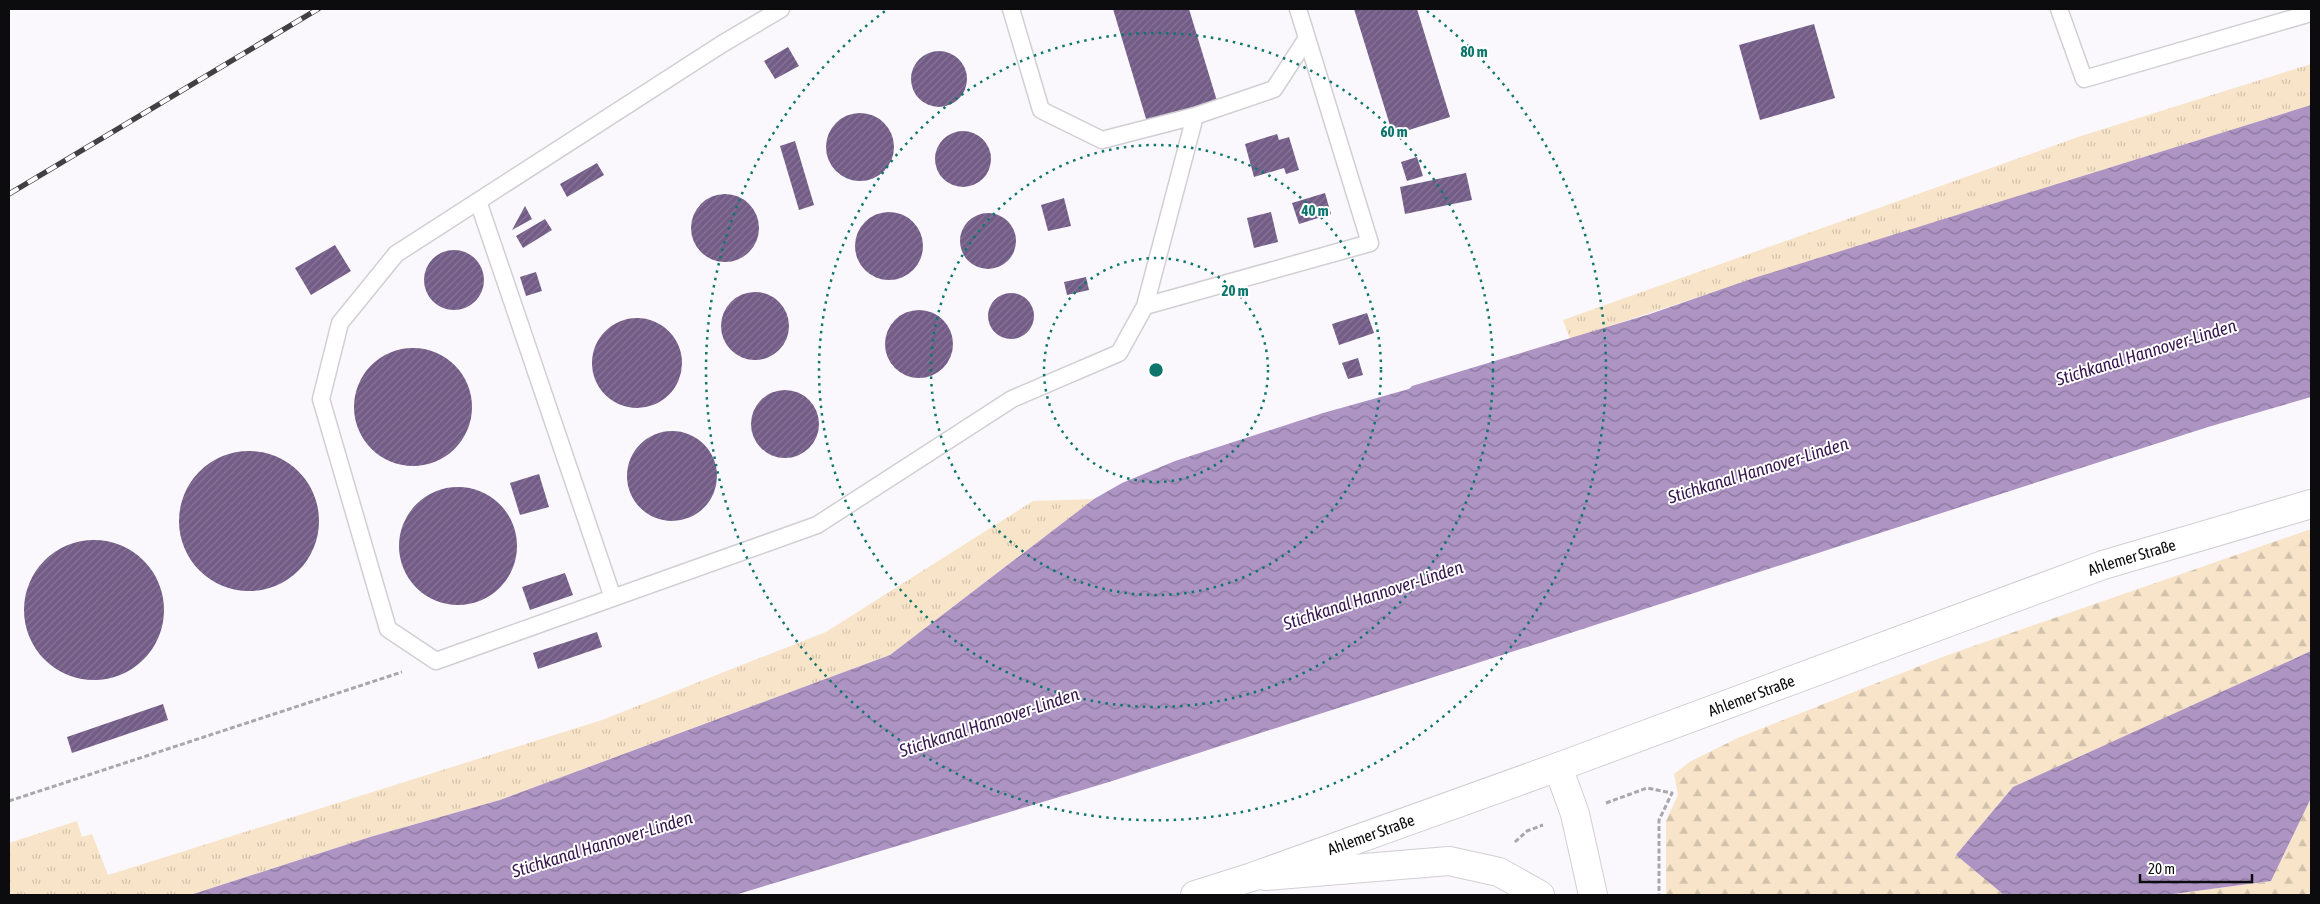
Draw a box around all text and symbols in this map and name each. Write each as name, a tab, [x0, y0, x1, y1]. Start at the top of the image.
text: 80 m	[1461, 43, 1488, 60]
text: 60 m	[1381, 123, 1408, 140]
text: 40 m	[1301, 202, 1329, 219]
text: 20 m	[1222, 282, 1249, 299]
water label: Stichkanal Hannover-Linden	[2052, 314, 2239, 390]
centre of rings	[1147, 361, 1165, 379]
water label: Stichkanal Hannover-Linden	[1664, 432, 1851, 508]
street label: Ahlemer Straße	[2085, 535, 2178, 579]
water label: Stichkanal Hannover-Linden	[1280, 556, 1466, 634]
street label: Ahlemer Straße	[1706, 671, 1797, 720]
water label: Stichkanal Hannover-Linden	[896, 683, 1082, 761]
water label: Stichkanal Hannover-Linden	[508, 806, 695, 882]
street label: Ahlemer Straße	[1325, 810, 1417, 858]
scale bar	[2140, 852, 2252, 884]
text: 20 m	[2148, 860, 2175, 877]

